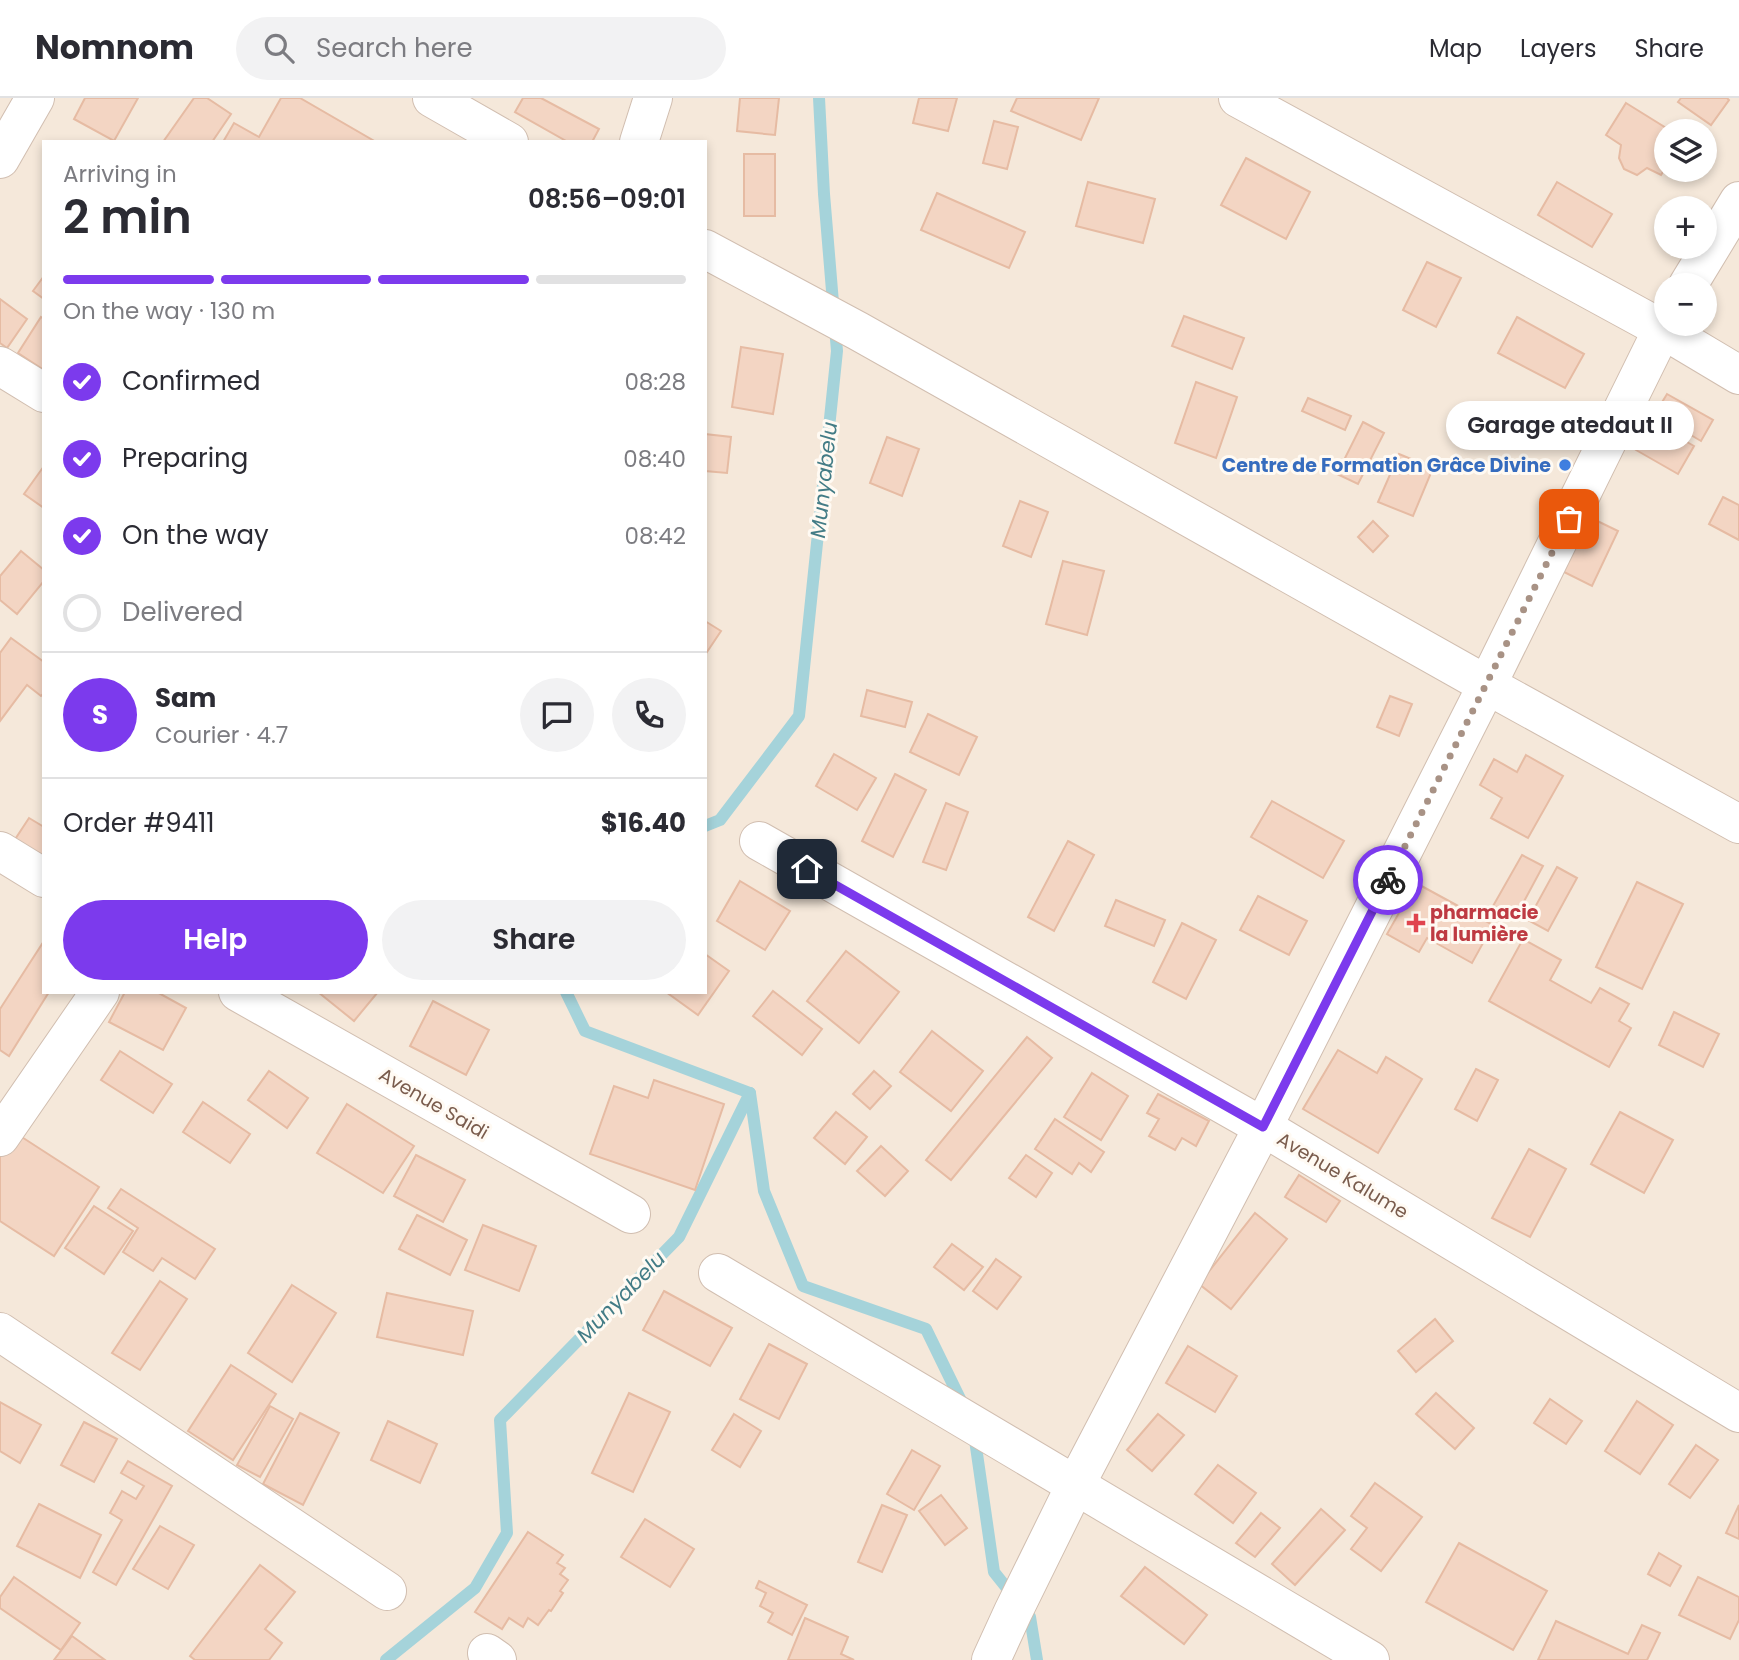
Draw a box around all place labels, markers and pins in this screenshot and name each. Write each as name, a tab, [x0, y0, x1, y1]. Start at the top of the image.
callout: Garage atedaut II	[1445, 400, 1693, 449]
place label: Centre de Formation Grâce Divine	[1222, 452, 1551, 479]
marker: Centre de Formation Grâce Divine	[1557, 457, 1573, 473]
pin	[1539, 489, 1599, 549]
pin	[777, 839, 837, 899]
place label: pharmacie la lumière	[1430, 899, 1539, 948]
marker: pharmacie la lumière	[1408, 915, 1424, 931]

